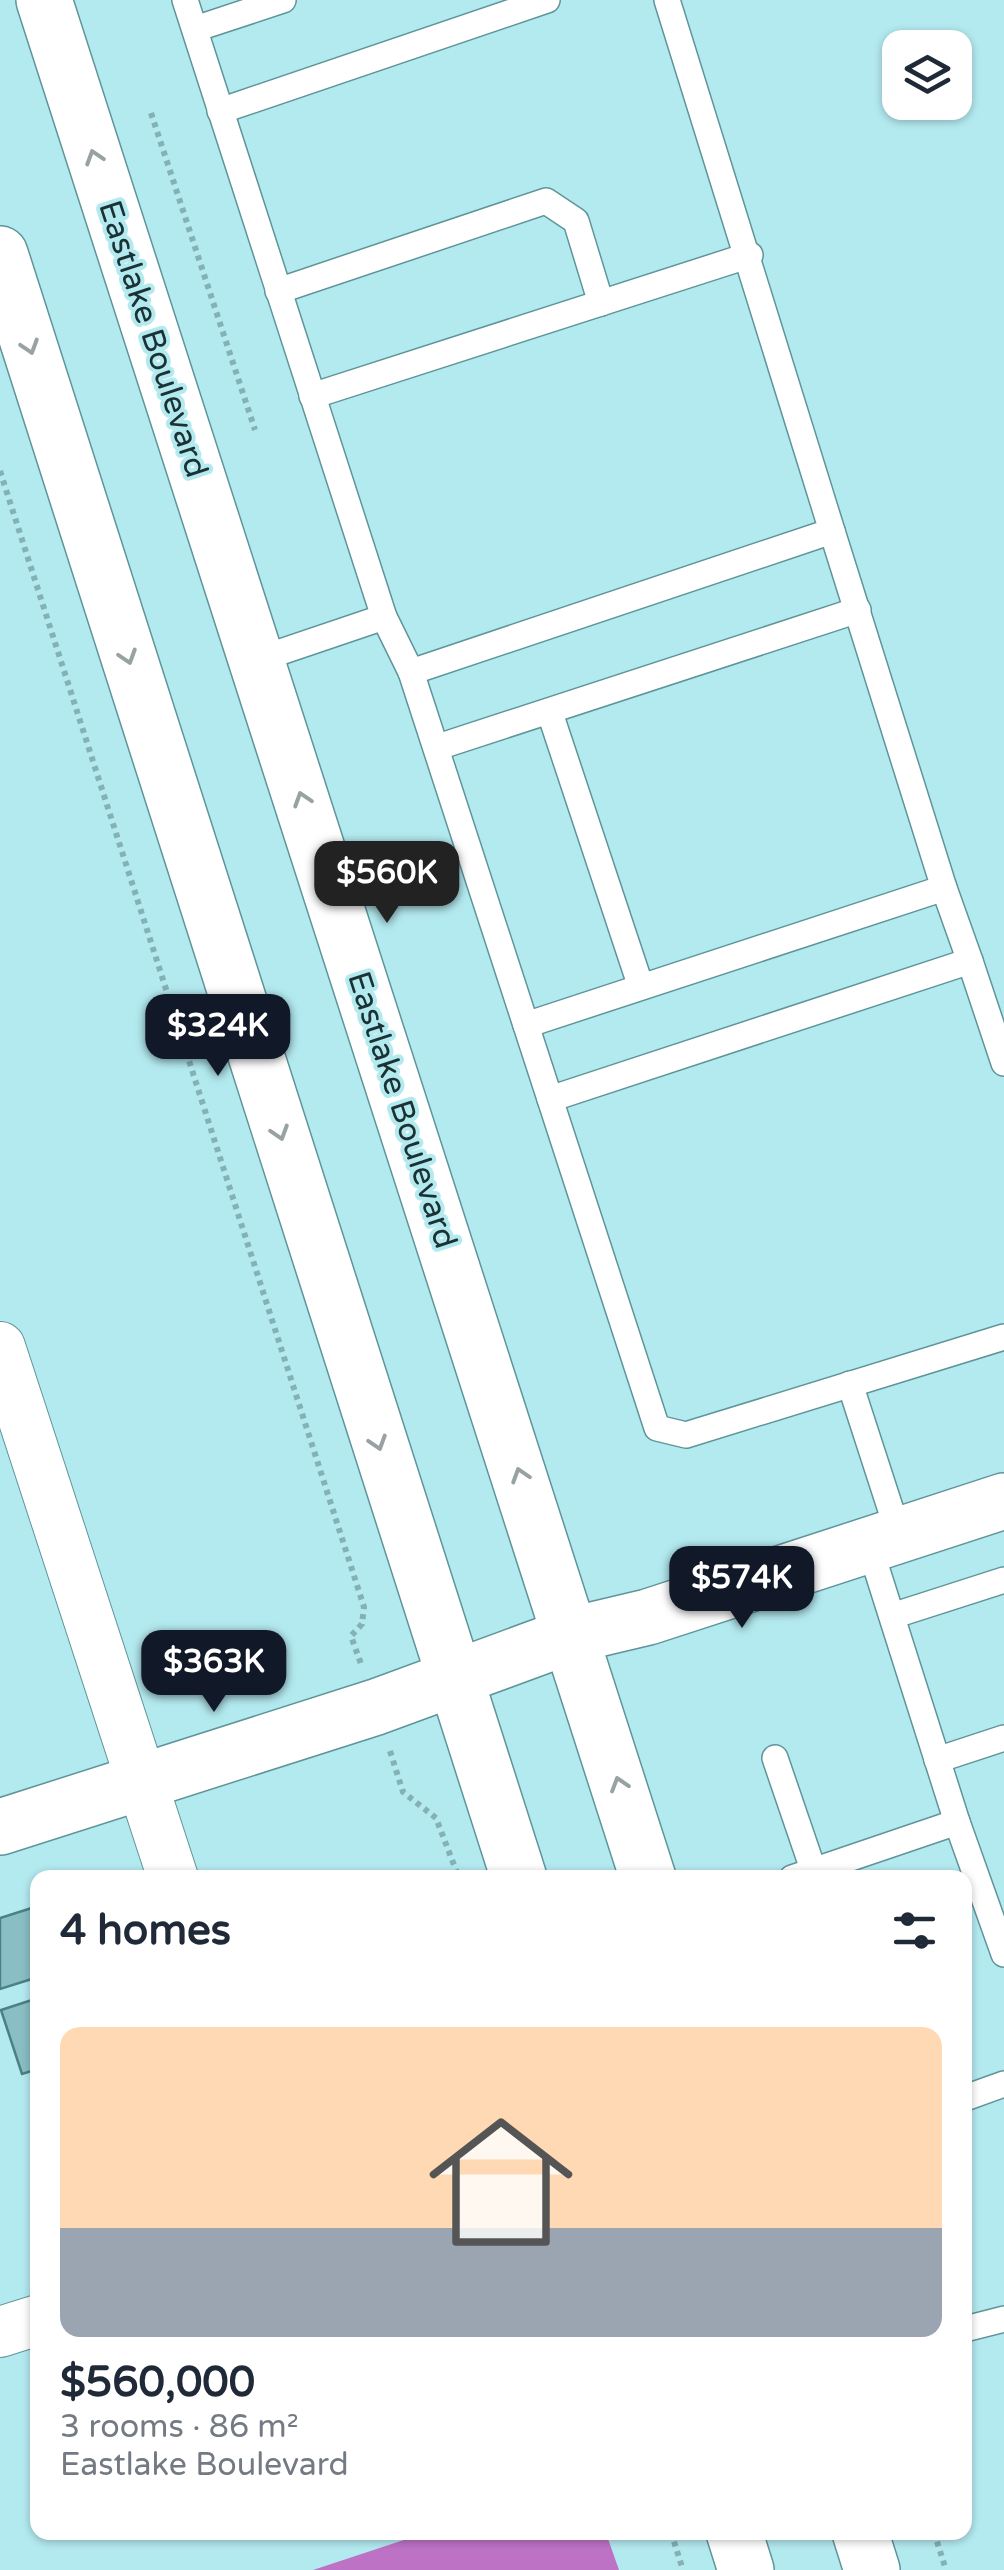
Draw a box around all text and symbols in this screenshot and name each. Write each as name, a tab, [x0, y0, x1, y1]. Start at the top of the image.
map controls	[882, 30, 972, 120]
button: layers	[882, 30, 972, 120]
one-way arrow	[86, 149, 106, 166]
street label: Eastlake Boulevard	[90, 196, 216, 482]
one-way arrow	[18, 337, 38, 354]
one-way arrow	[116, 647, 137, 664]
one-way arrow	[293, 792, 313, 809]
pin: $560K	[317, 841, 457, 926]
text: $560K	[336, 854, 438, 892]
street label: Eastlake Boulevard	[339, 967, 465, 1253]
pin: $324K	[148, 994, 288, 1079]
text: $324K	[167, 1007, 269, 1045]
one-way arrow	[268, 1124, 288, 1141]
one-way arrow	[366, 1433, 387, 1450]
one-way arrow	[512, 1467, 532, 1484]
pin: $574K	[672, 1546, 812, 1631]
text: $574K	[691, 1559, 793, 1597]
pin: $363K	[144, 1630, 284, 1715]
text: $363K	[163, 1643, 265, 1681]
one-way arrow	[610, 1777, 631, 1794]
icon: filters	[887, 1903, 942, 1958]
text: 4 homes	[60, 1905, 231, 1956]
icon: home	[411, 2092, 591, 2272]
text: $560,000	[60, 2357, 255, 2408]
text: 3 rooms · 86 m²	[60, 2408, 299, 2446]
text: Eastlake Boulevard	[60, 2446, 349, 2484]

